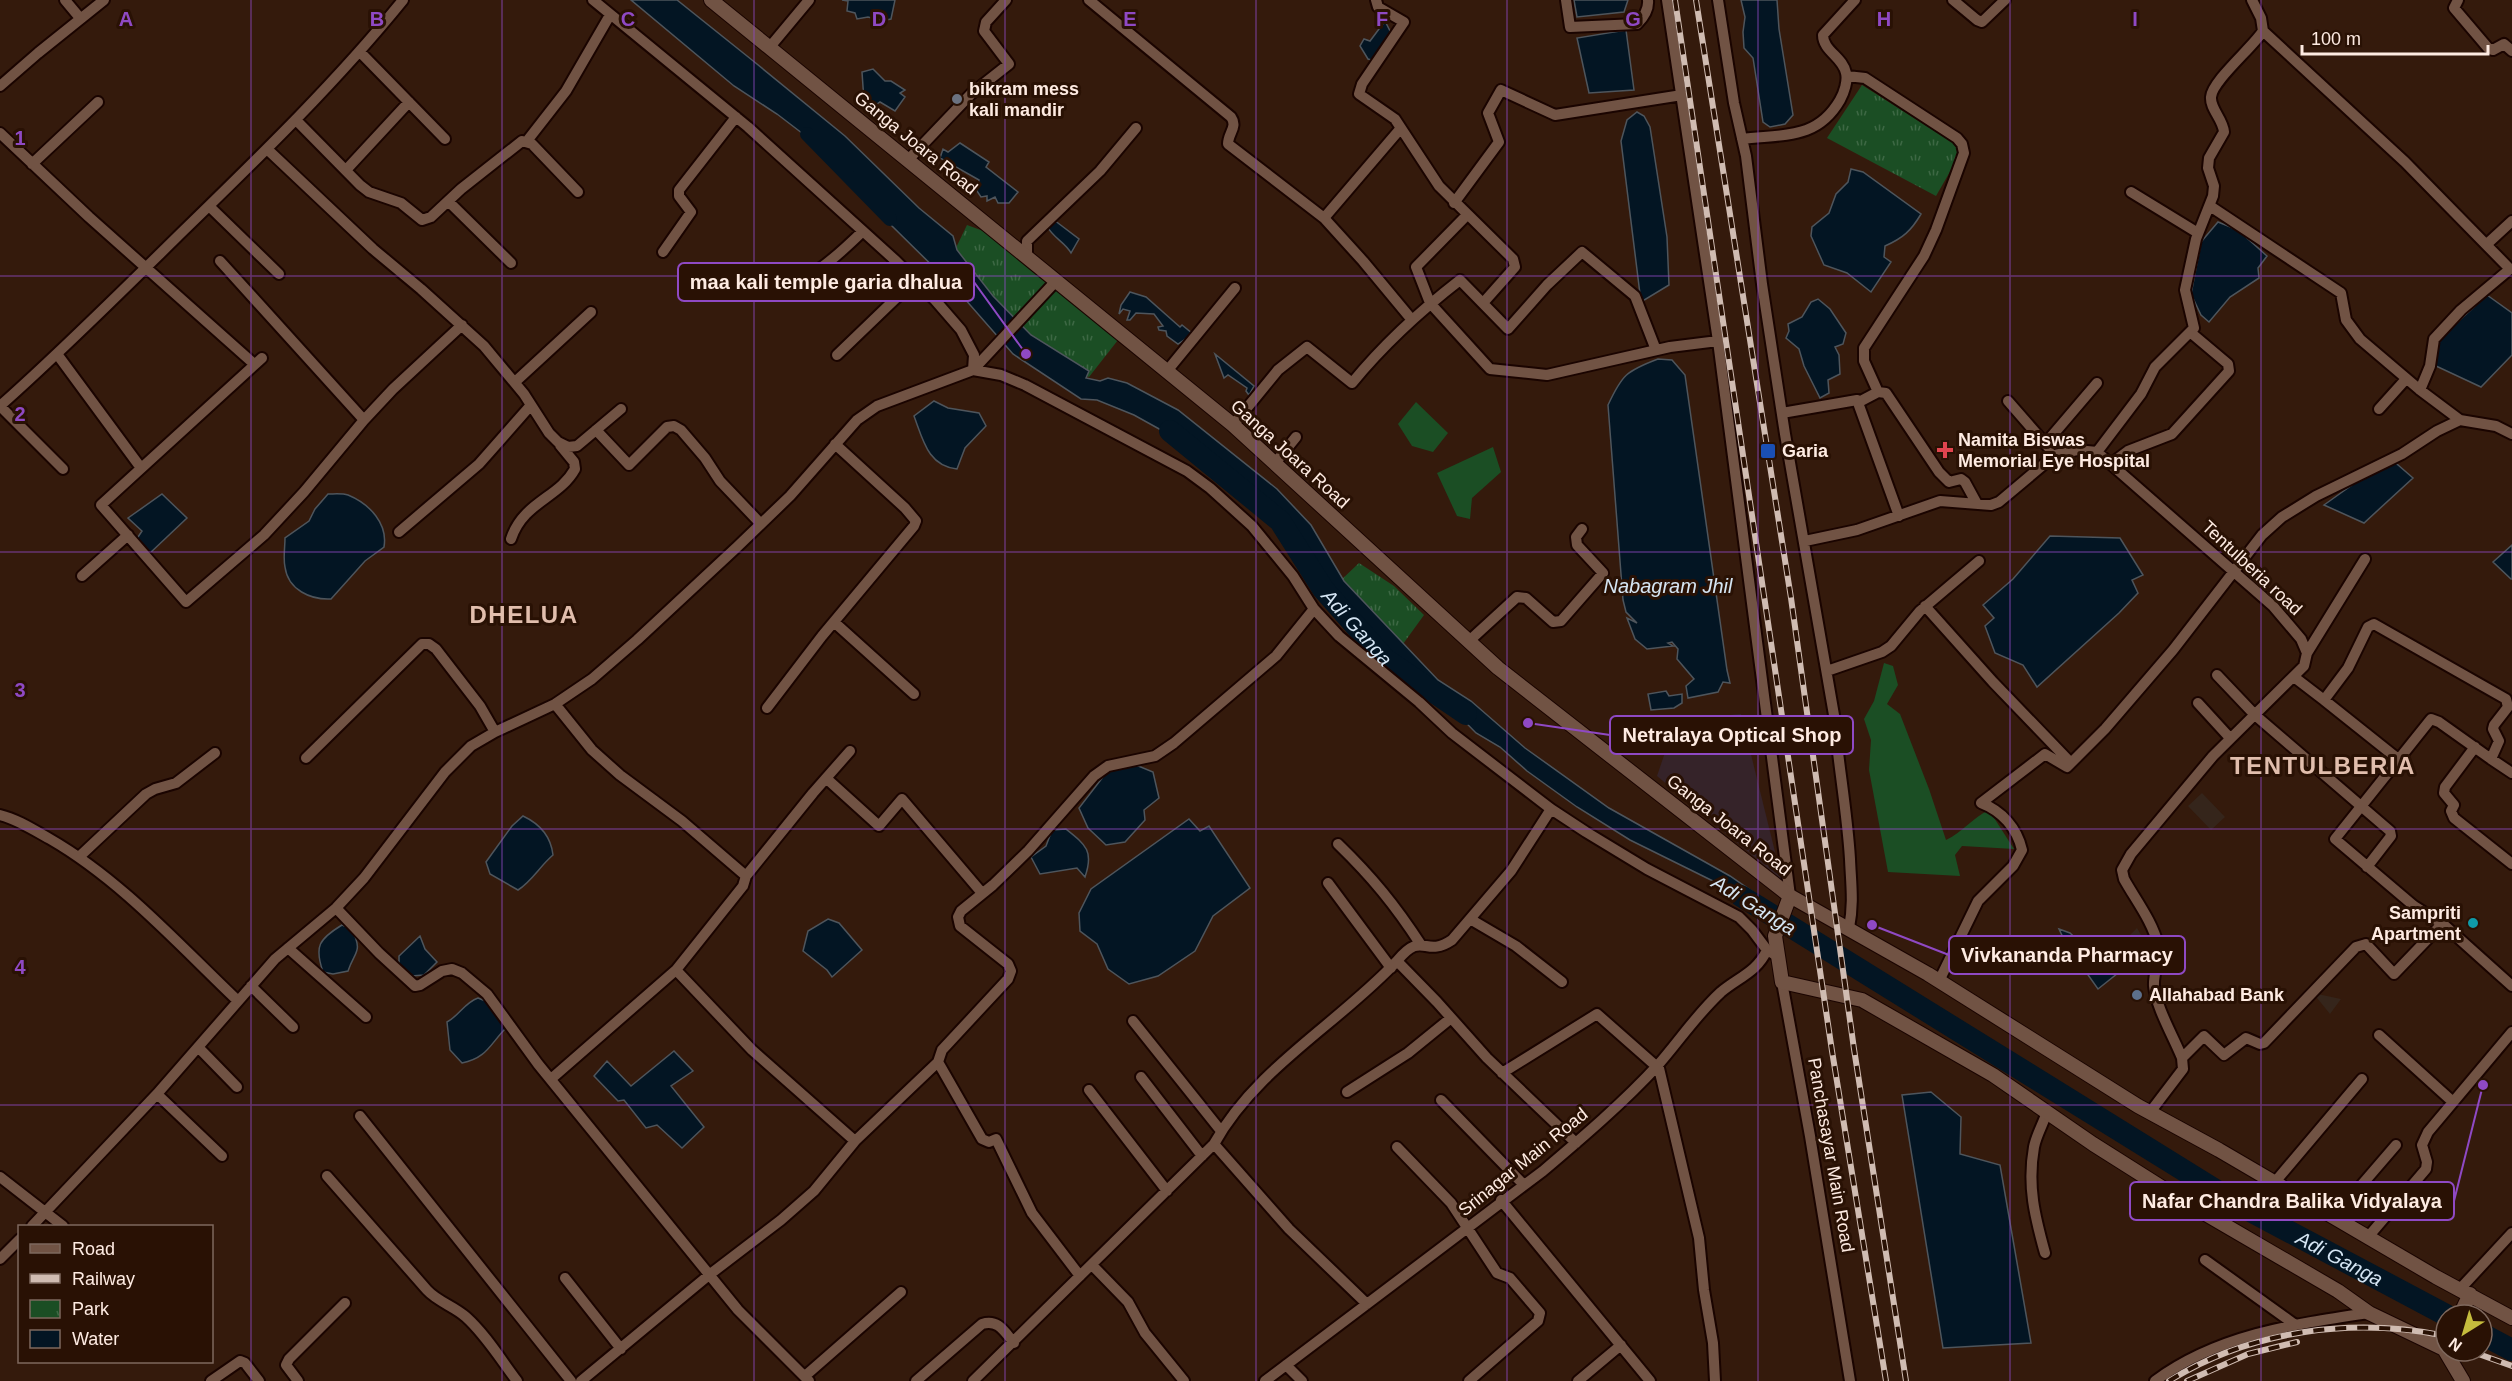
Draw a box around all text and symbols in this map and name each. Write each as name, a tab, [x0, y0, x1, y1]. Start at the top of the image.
text: A	[119, 8, 133, 30]
text: B	[370, 8, 384, 30]
text: C	[621, 8, 635, 30]
text: D	[872, 8, 886, 30]
text: E	[1123, 8, 1137, 30]
text: F	[1376, 8, 1388, 30]
text: G	[1625, 8, 1641, 30]
text: H	[1877, 8, 1891, 30]
text: I	[2132, 8, 2138, 30]
scale bar	[2302, 18, 2488, 56]
text: 100 m	[2311, 29, 2361, 49]
place label: bikram mess kali mandir	[969, 79, 1079, 120]
street label: Ganga Joara Road	[851, 87, 981, 199]
marker: bikram mess kali mandir	[950, 92, 964, 106]
text: 1	[14, 127, 26, 149]
callout: maa kali temple garia dhalua	[678, 263, 974, 301]
text: maa kali temple garia dhalua	[690, 271, 963, 293]
street label: Ganga Joara Road	[1227, 396, 1353, 512]
text: 2	[14, 403, 26, 425]
place label: Namita Biswas Memorial Eye Hospital	[1958, 430, 2150, 471]
place label: Garia	[1782, 441, 1829, 461]
marker: Namita Biswas Memorial Eye Hospital	[1936, 441, 1954, 459]
marker: Garia	[1759, 442, 1777, 460]
street label: Tentulberia road	[2198, 517, 2306, 619]
water label: Nabagram Jhil	[1604, 575, 1733, 597]
water label: Adi Ganga	[1317, 584, 1397, 670]
district label: DHELUA	[470, 601, 579, 628]
text: 3	[14, 679, 26, 701]
callout: Netralaya Optical Shop	[1610, 716, 1853, 754]
text: Netralaya Optical Shop	[1623, 724, 1841, 746]
district label: TENTULBERIA	[2230, 752, 2416, 779]
street label: Ganga Joara Road	[1663, 770, 1795, 880]
water label: Adi Ganga	[1707, 870, 1800, 939]
place label: Sampriti Apartment	[2371, 903, 2461, 944]
marker: Sampriti Apartment	[2466, 916, 2480, 930]
callout: Vivkananda Pharmacy	[1949, 936, 2185, 974]
text: Vivkananda Pharmacy	[1961, 944, 2174, 966]
text: 4	[14, 956, 26, 978]
place label: Allahabad Bank	[2149, 985, 2285, 1005]
marker: Allahabad Bank	[2130, 988, 2144, 1002]
street label: Panchasayar Main Road	[1804, 1056, 1858, 1254]
street label: Srinagar Main Road	[1454, 1104, 1592, 1220]
callout: Nafar Chandra Balika Vidyalaya	[2130, 1182, 2454, 1220]
text: Nafar Chandra Balika Vidyalaya	[2142, 1190, 2443, 1212]
legend	[18, 1225, 213, 1363]
water label: Adi Ganga	[2292, 1226, 2387, 1290]
text: Road	[72, 1239, 115, 1259]
text: Railway	[72, 1269, 135, 1289]
text: Park	[72, 1299, 110, 1319]
north arrow	[2434, 1303, 2494, 1363]
text: Water	[72, 1329, 119, 1349]
text: N	[2446, 1334, 2465, 1355]

